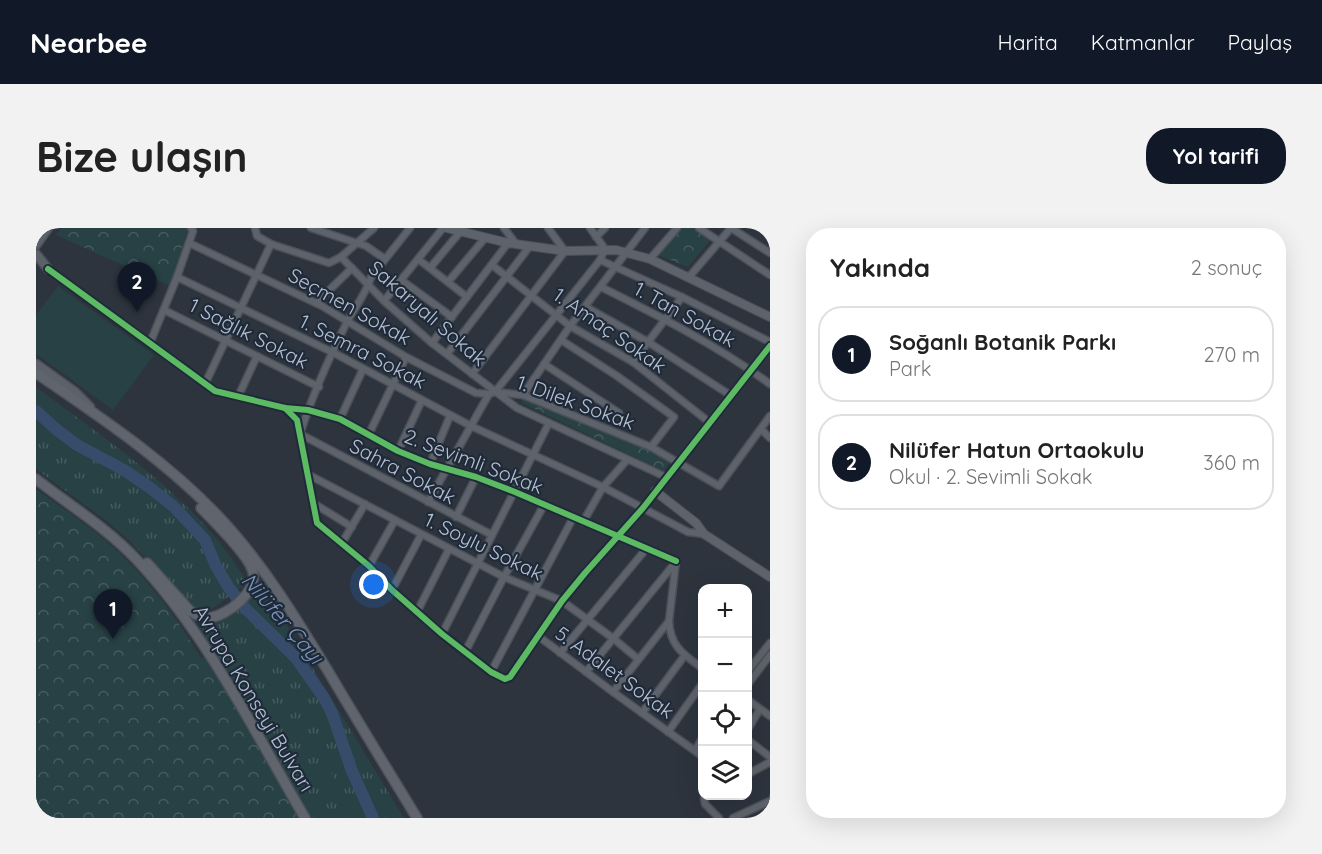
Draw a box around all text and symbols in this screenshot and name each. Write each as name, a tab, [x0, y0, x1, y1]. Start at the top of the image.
text: Nearbee	[30, 25, 148, 60]
text: Harita	[998, 29, 1058, 55]
text: Katmanlar	[1091, 29, 1195, 55]
text: Paylaş	[1228, 29, 1292, 55]
button: Yol tarifi	[1146, 128, 1286, 184]
text: Bize ulaşın	[36, 130, 247, 183]
text: Yakında	[830, 251, 930, 284]
street label: Sakaryalı Sokak	[364, 255, 492, 371]
text: 2 sonuç	[1191, 255, 1262, 280]
pin: 2	[118, 262, 156, 312]
street label: Seçmen Sokak	[284, 262, 416, 350]
street label: 1. Tan Sokak	[630, 276, 740, 352]
street label: 1. Amaç Sokak	[549, 282, 671, 378]
street label: 1 Sağlık Sokak	[185, 292, 313, 374]
street label: 1. Semra Sokak	[295, 308, 431, 394]
text: Soğanlı Botanik Parkı	[889, 328, 1116, 356]
text: 1	[848, 342, 855, 367]
text: 270 m	[1203, 342, 1260, 367]
text: Park	[889, 356, 931, 381]
street label: 1. Dilek Sokak	[514, 369, 638, 435]
street label: 2. Sevimli Sokak	[401, 423, 547, 499]
street label: Sahra Sokak	[346, 433, 460, 509]
text: Nilüfer Hatun Ortaokulu	[889, 436, 1144, 464]
text: 2	[846, 450, 857, 475]
text: 360 m	[1203, 450, 1260, 475]
text: Okul · 2. Sevimli Sokak	[889, 464, 1093, 489]
street label: 1. Soylu Sokak	[420, 506, 548, 586]
water label: Nilüfer Çayı	[237, 567, 330, 670]
your location	[359, 570, 388, 599]
map controls	[698, 584, 752, 800]
button: +	[698, 584, 752, 638]
pin: 1	[94, 590, 133, 639]
street label: Avrupa Konseyi Bulvarı	[188, 600, 320, 796]
street label: 5. Adalet Sokak	[550, 620, 680, 724]
button: −	[698, 638, 752, 692]
button: locate	[698, 692, 752, 746]
button: layers	[698, 746, 752, 800]

